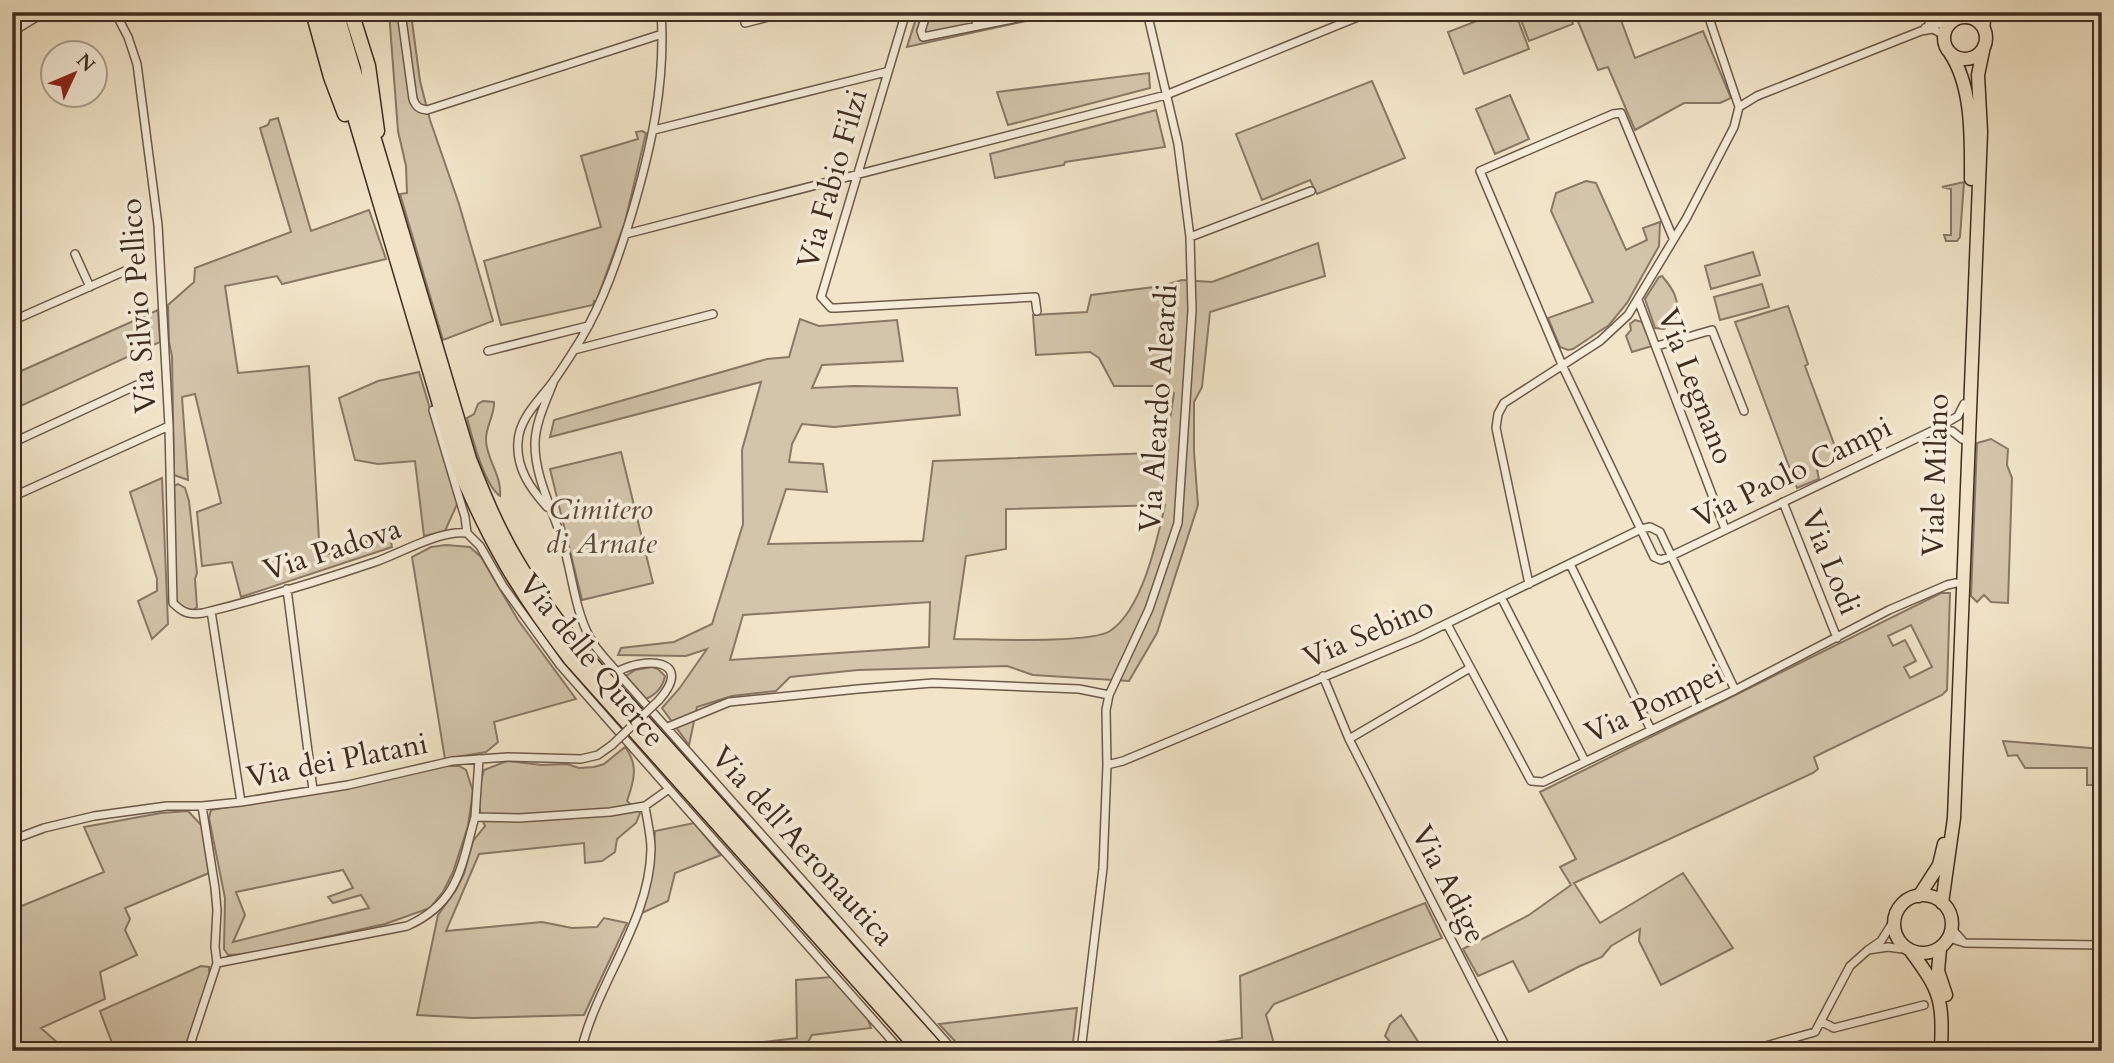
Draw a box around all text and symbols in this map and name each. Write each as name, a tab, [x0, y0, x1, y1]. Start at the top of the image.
north arrow	[38, 38, 108, 108]
text: N	[70, 48, 101, 78]
street label: Via Fabio Filzi	[787, 84, 878, 274]
street label: Via Silvio Pellico	[111, 197, 166, 415]
street label: Via Aleardo Aleardi	[1129, 282, 1188, 534]
street label: Via Legnano	[1647, 303, 1744, 470]
street label: Viale Milano	[1912, 393, 1959, 557]
street label: Via Paolo Campi	[1686, 407, 1898, 538]
park label: Cimitero di Arnate	[545, 489, 657, 564]
street label: Via Lodi	[1791, 503, 1870, 621]
street label: Via Padova	[258, 508, 406, 591]
street label: Via delle Querce	[509, 565, 674, 756]
street label: Via Sebino	[1297, 587, 1440, 678]
street label: Via Pompei	[1578, 653, 1730, 753]
street label: Via dei Platani	[243, 723, 431, 798]
street label: Via dell'Aeronautica	[702, 737, 904, 955]
street label: Via Adige	[1401, 818, 1496, 950]

